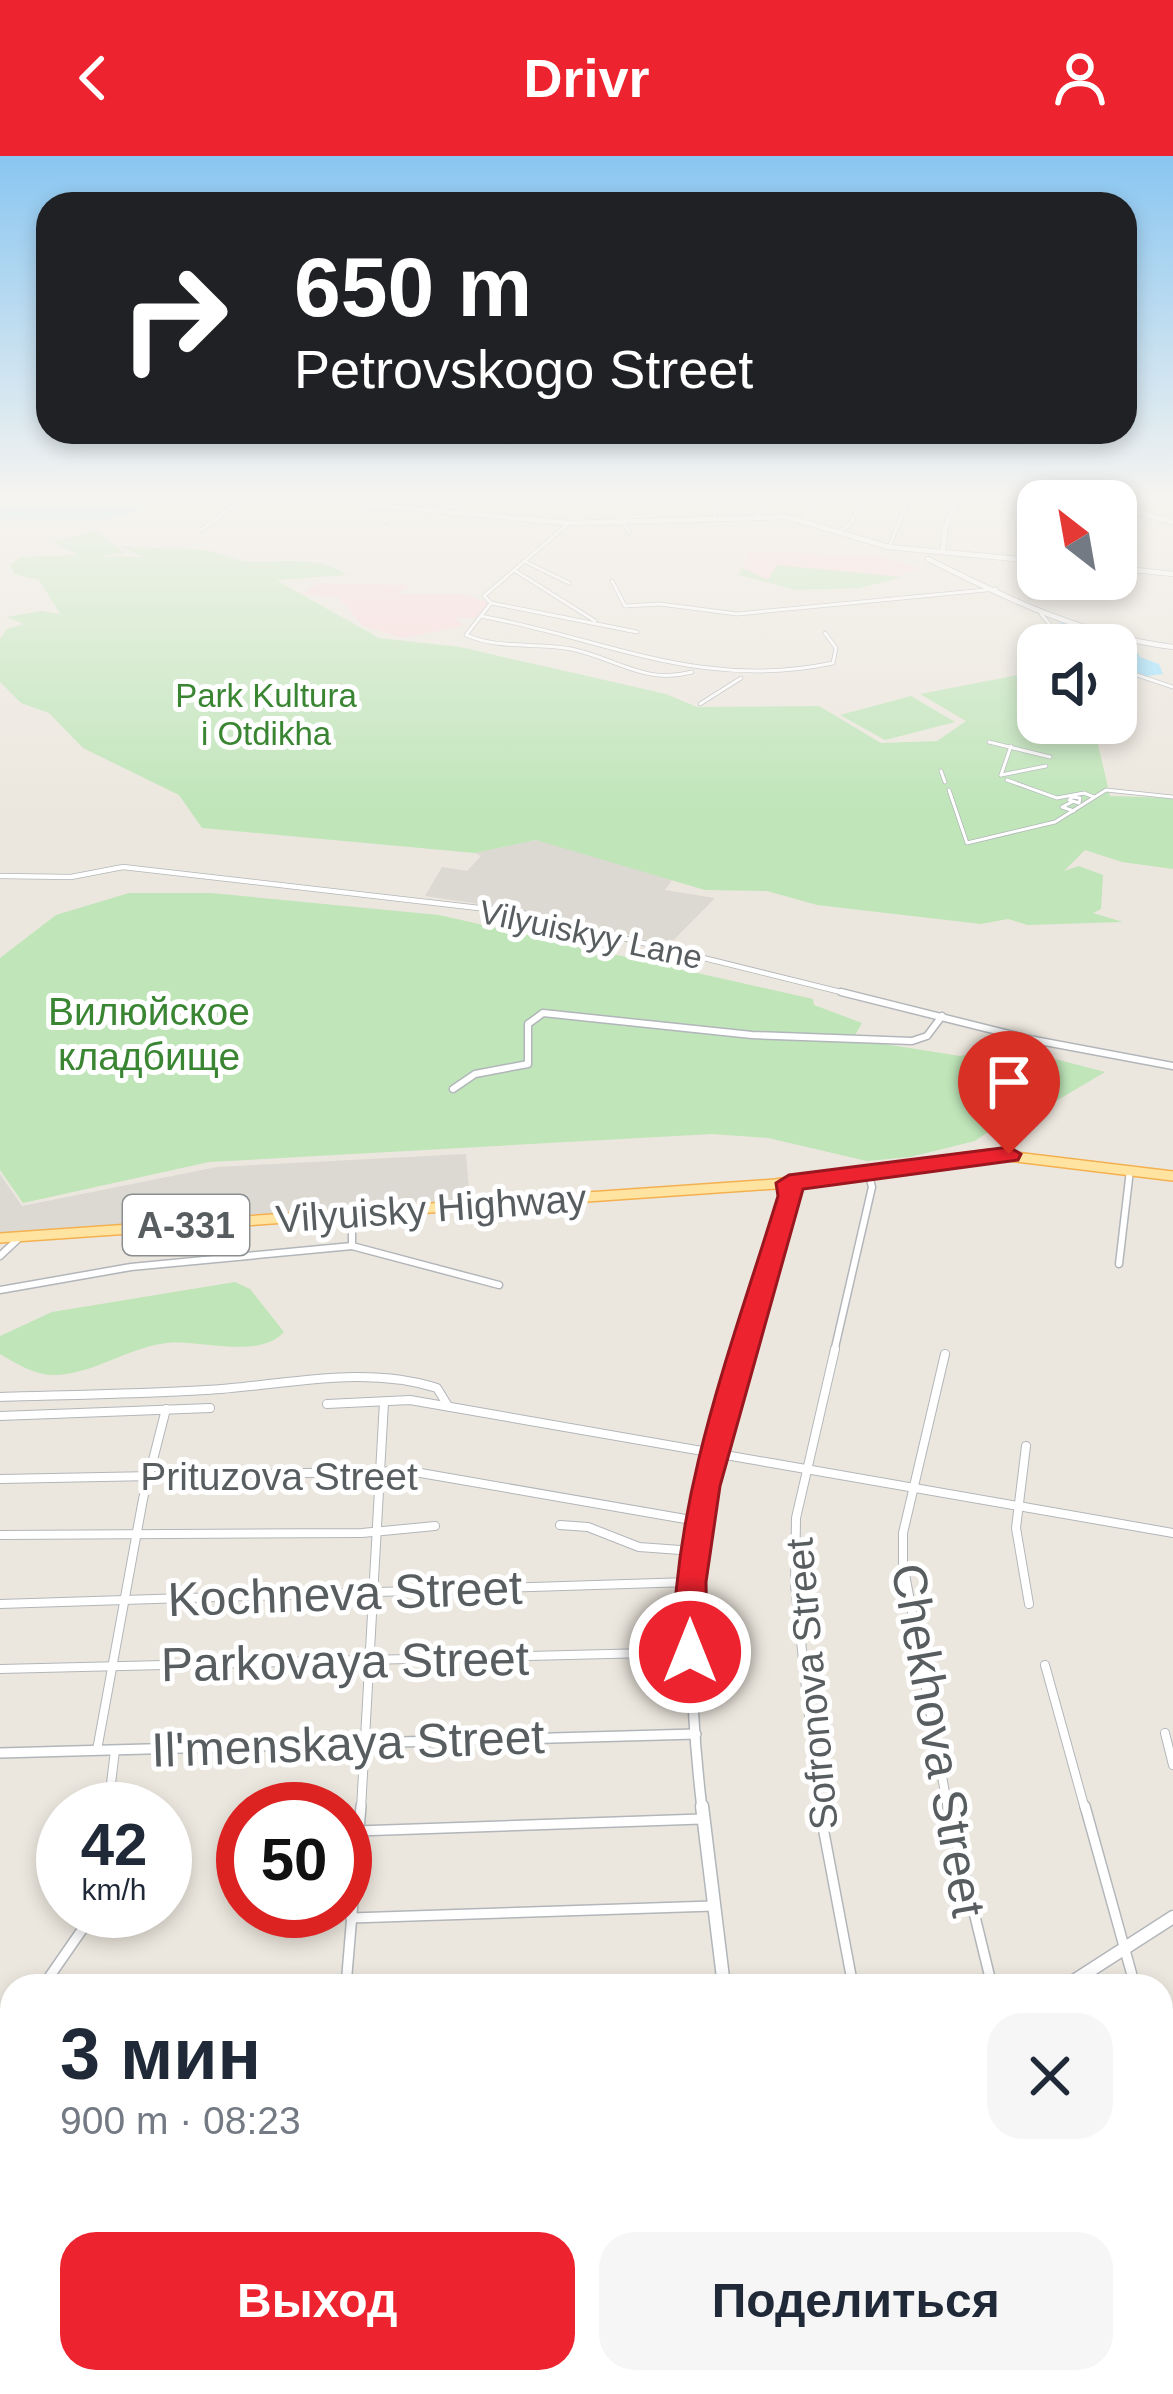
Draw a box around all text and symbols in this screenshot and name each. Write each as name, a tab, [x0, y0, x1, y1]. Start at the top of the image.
icon: back	[60, 45, 126, 111]
icon: person	[1047, 45, 1113, 111]
text: Drivr	[523, 48, 650, 108]
icon: right	[96, 240, 252, 396]
text: 650 m	[294, 240, 532, 334]
text: Petrovskogo Street	[294, 339, 753, 399]
north arrow	[1017, 480, 1137, 600]
map controls	[1017, 480, 1137, 744]
button: sound	[1017, 624, 1137, 744]
park label: Park Kultura i Otdikha	[175, 677, 357, 752]
street label: Vilyuiskyy Lane	[476, 893, 706, 976]
park label: Вилюйское кладбище	[48, 990, 250, 1078]
pin	[958, 1031, 1060, 1154]
icon: arrive	[976, 1049, 1042, 1115]
street label: Vilyuisky Highway	[274, 1176, 588, 1241]
road number: А-331	[123, 1195, 249, 1255]
street label: Prituzova Street	[140, 1455, 418, 1498]
street label: Sofronova Street	[777, 1536, 846, 1832]
street label: Chekhova Street	[881, 1559, 996, 1921]
street label: Kochneva Street	[167, 1561, 523, 1626]
position arrow	[627, 1589, 753, 1715]
street label: Parkovaya Street	[160, 1632, 530, 1691]
street label: Il'menskaya Street	[151, 1710, 545, 1777]
speed limit sign: 50	[216, 1782, 372, 1938]
text: 42	[81, 1811, 147, 1878]
text: km/h	[81, 1873, 147, 1906]
button: close	[987, 2013, 1113, 2139]
text: 3 мин	[60, 2014, 261, 2094]
text: 900 m · 08:23	[60, 2099, 301, 2142]
button: Выход	[60, 2232, 575, 2370]
button: Поделиться	[599, 2232, 1113, 2370]

